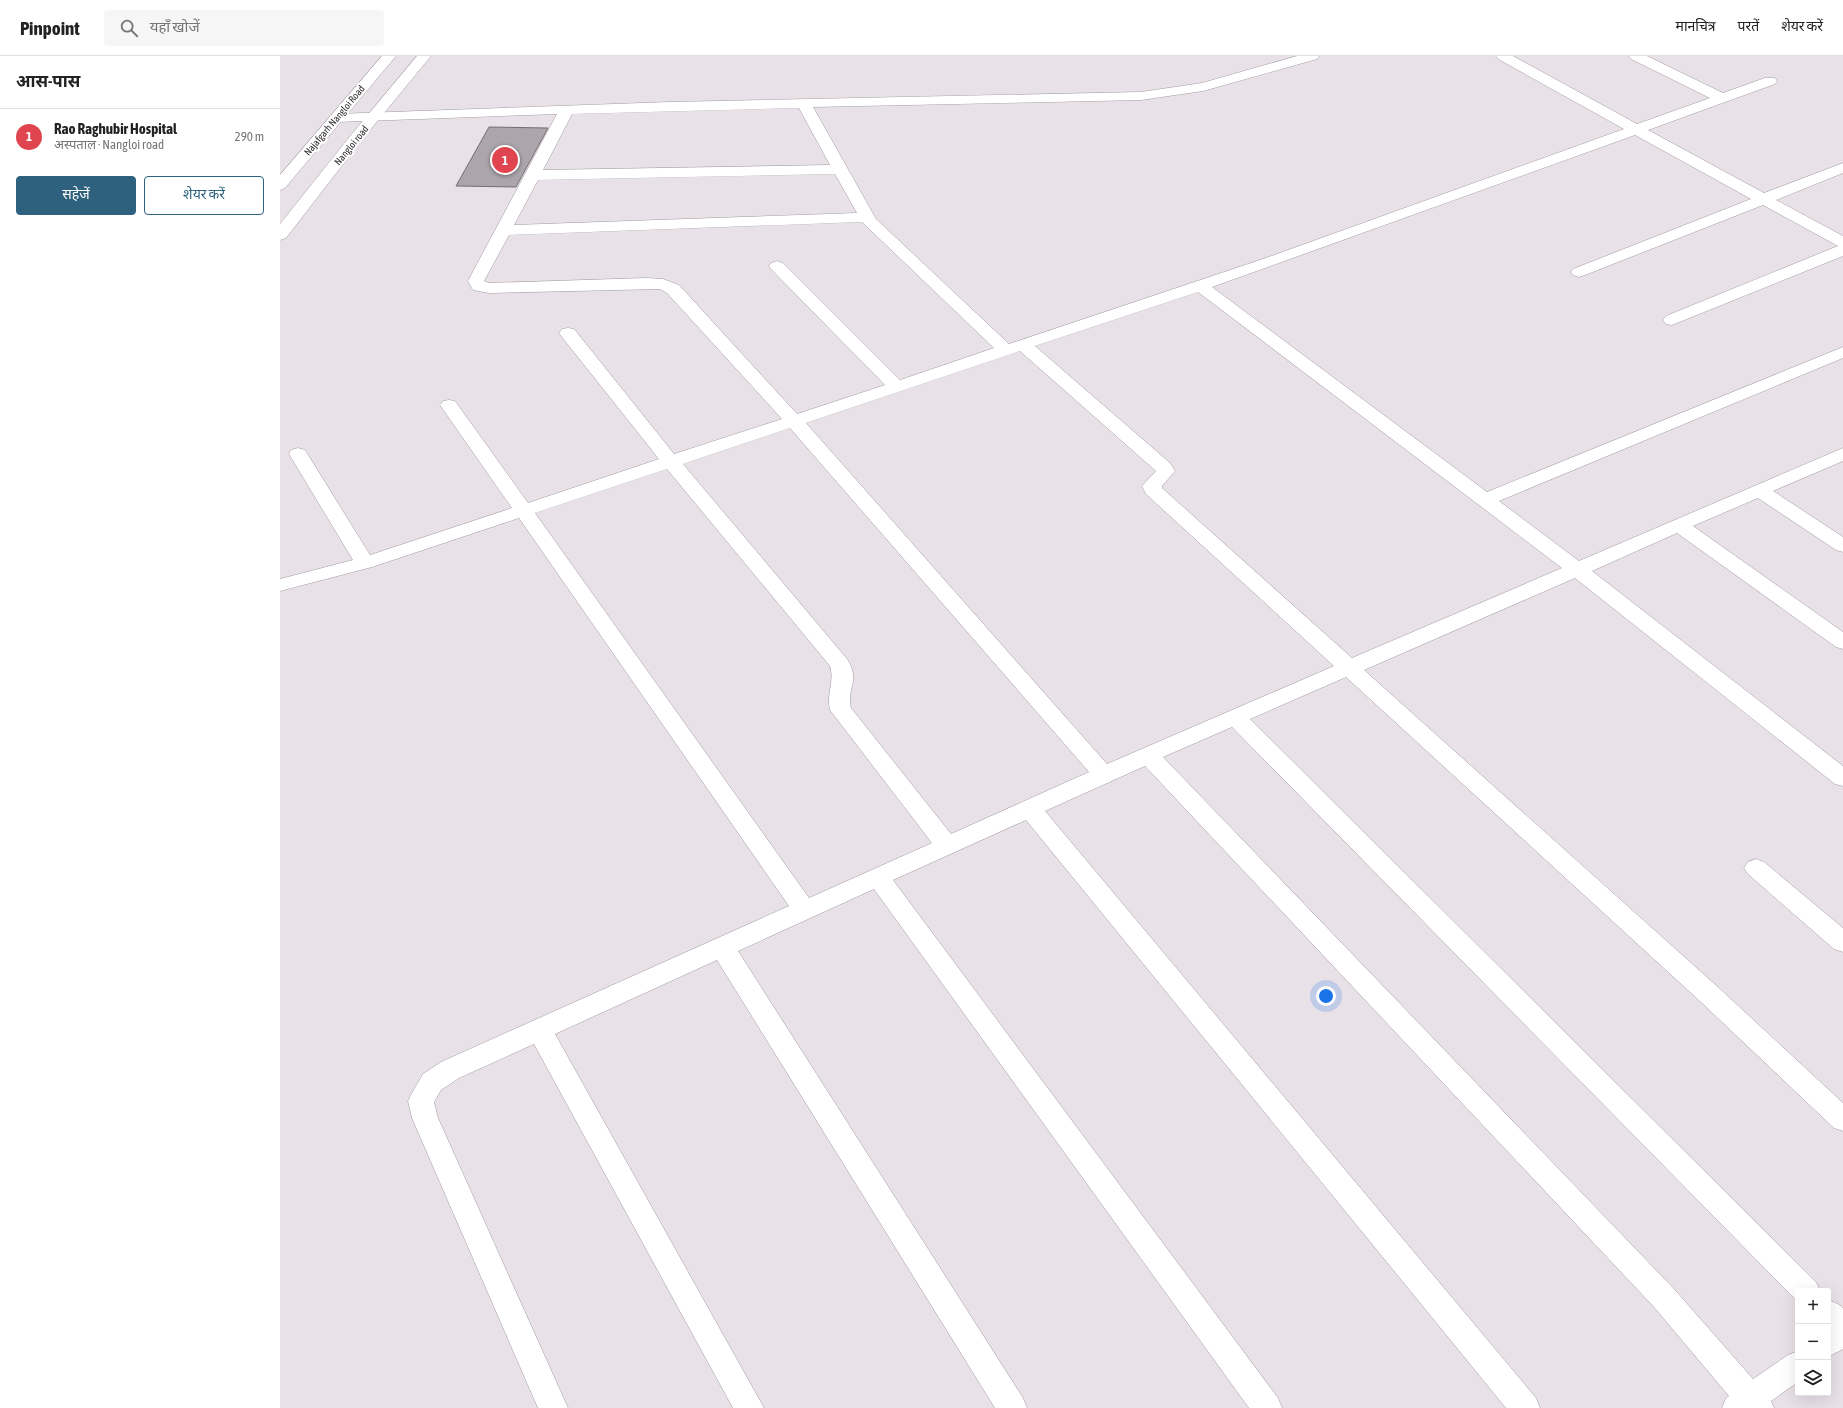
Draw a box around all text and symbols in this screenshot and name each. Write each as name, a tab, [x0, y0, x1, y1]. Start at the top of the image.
search box	[104, 10, 384, 46]
text: Pinpoint	[20, 17, 80, 39]
icon: search	[118, 17, 140, 39]
text: यहाँ खोजें	[150, 18, 200, 35]
text: मानचित्र	[1676, 18, 1716, 34]
text: परतें	[1738, 18, 1759, 34]
text: शेयर करें	[1781, 18, 1823, 34]
text: आस-पास	[16, 71, 80, 91]
street label: Najafgarh Nangloi Road	[302, 83, 367, 158]
text: Rao Raghubir Hospital	[54, 120, 177, 137]
street label: Nangloi road	[332, 123, 371, 167]
text: 1	[26, 129, 32, 144]
text: 290 m	[235, 129, 264, 144]
text: अस्पताल · Nangloi road	[54, 137, 164, 152]
pin: 1	[492, 145, 518, 175]
button: सहेजें	[16, 176, 136, 215]
button: शेयर करें	[144, 176, 264, 215]
your location	[1316, 986, 1336, 1006]
map controls	[1795, 1288, 1831, 1396]
button: +	[1795, 1288, 1831, 1324]
button: −	[1795, 1324, 1831, 1360]
button: layers	[1795, 1360, 1831, 1396]

